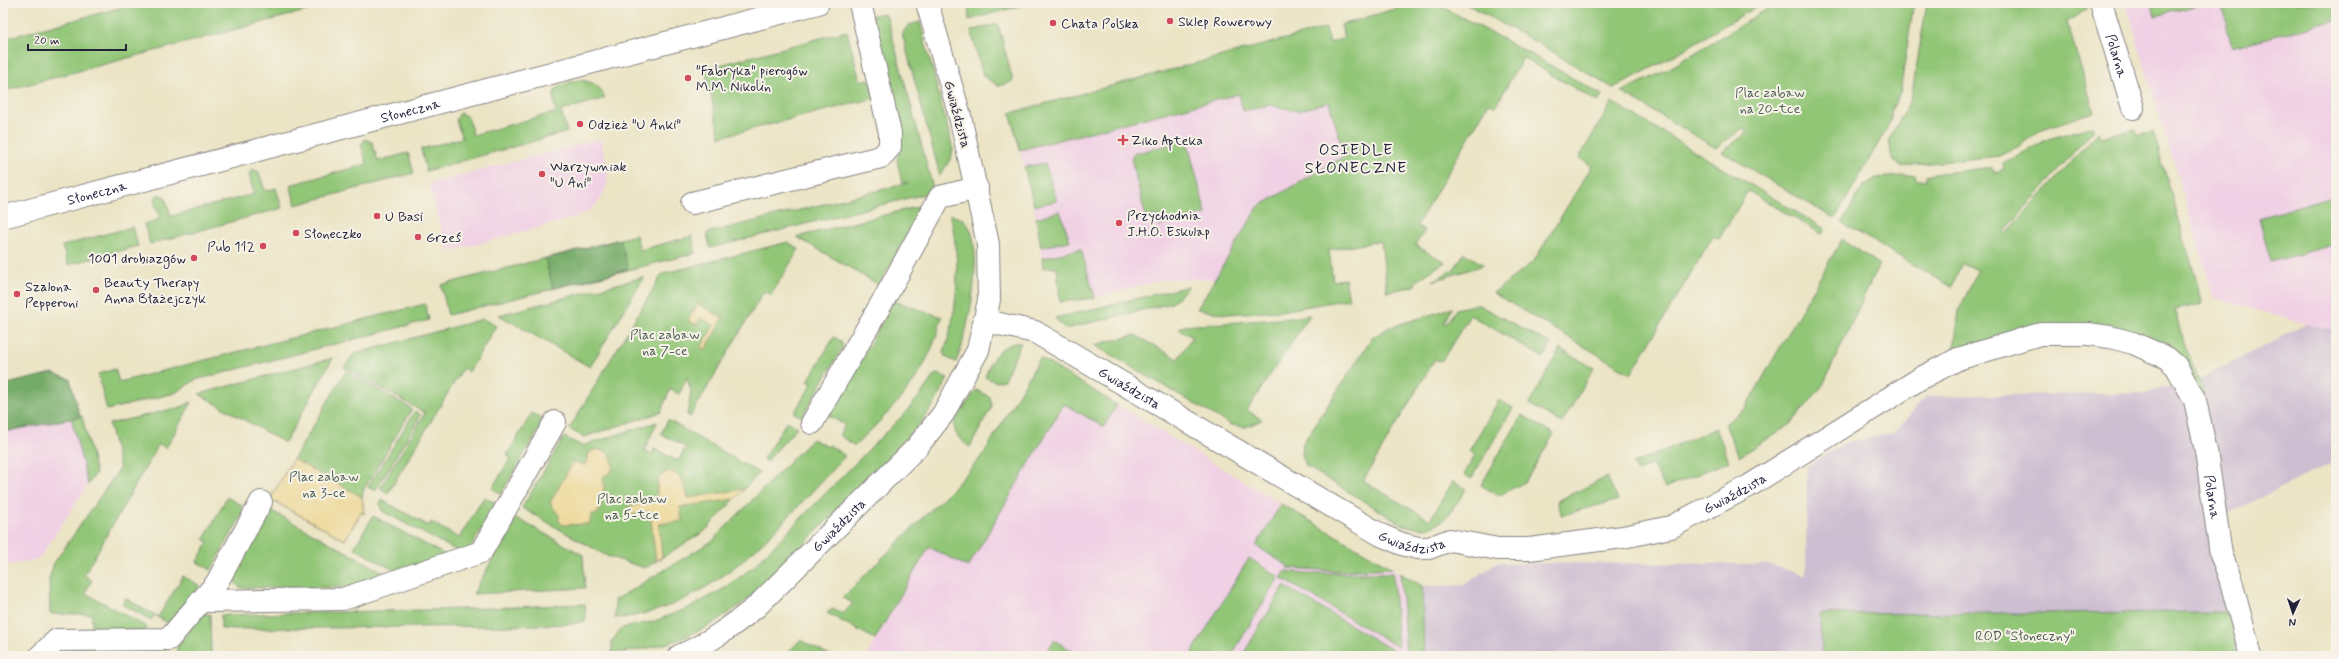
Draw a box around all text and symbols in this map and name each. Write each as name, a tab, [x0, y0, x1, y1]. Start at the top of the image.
place label: Sklep Rowerowy	[1178, 13, 1272, 31]
place label: Chata Polska	[1061, 15, 1139, 33]
marker: Sklep Rowerowy	[1165, 16, 1175, 26]
marker: Chata Polska	[1048, 18, 1058, 28]
scale bar	[28, 26, 126, 52]
street label: Polarna	[2101, 32, 2131, 80]
text: 20 m	[34, 33, 60, 49]
place label: "Fabryka" pierogów M.M. Nikolin	[696, 62, 808, 96]
marker: "Fabryka" pierogów M.M. Nikolin	[683, 73, 693, 83]
street label: Gwiaździsta	[939, 79, 975, 150]
park label: Plac zabaw na 20-tce	[1735, 84, 1805, 118]
street label: Słoneczna	[379, 94, 443, 127]
place label: Odzież "U Anki"	[588, 116, 681, 134]
marker: Odzież "U Anki"	[575, 119, 585, 129]
place label: Ziko Apteka	[1131, 132, 1203, 151]
marker: Ziko Apteka	[1118, 135, 1128, 145]
district label: OSIEDLE SŁONECZNE	[1305, 140, 1407, 179]
place label: Warzywniak "U Ani"	[550, 158, 627, 192]
marker: Warzywniak "U Ani"	[537, 169, 547, 179]
street label: Słoneczna	[65, 177, 129, 210]
place label: Przychodnia J.H.O. Eskulap	[1127, 207, 1210, 241]
place label: U Basi	[385, 208, 423, 226]
marker: U Basi	[372, 211, 382, 221]
marker: Przychodnia J.H.O. Eskulap	[1114, 218, 1124, 228]
place label: Słoneczko	[304, 225, 362, 243]
marker: Słoneczko	[291, 228, 301, 238]
place label: Grześ	[426, 229, 461, 247]
marker: Grześ	[413, 232, 423, 242]
place label: Pub 112	[207, 238, 255, 256]
marker: Pub 112	[258, 241, 268, 251]
place label: 1001 drobiazgów	[88, 250, 186, 269]
marker: 1001 drobiazgów	[189, 253, 199, 263]
place label: Beauty Therapy Anna Błażejczyk	[104, 274, 206, 308]
place label: Szalona Pepperoni	[25, 278, 78, 312]
marker: Beauty Therapy Anna Błażejczyk	[91, 285, 101, 295]
marker: Szalona Pepperoni	[12, 289, 22, 299]
park label: Plac zabaw na 7-ce	[630, 326, 700, 360]
street label: Gwiaździsta	[1095, 363, 1164, 414]
park label: Plac zabaw na 3-ce	[289, 468, 359, 502]
street label: Gwiaździsta	[1701, 469, 1770, 518]
street label: Polarna	[2200, 474, 2224, 521]
park label: Plac zabaw na 5-tce	[597, 490, 667, 524]
street label: Gwiaździsta	[808, 495, 870, 556]
street label: Gwiaździsta	[1375, 527, 1448, 558]
north arrow	[2273, 593, 2313, 633]
text: N	[2289, 615, 2297, 629]
park label: ROD "Słoneczny"	[1975, 627, 2075, 645]

